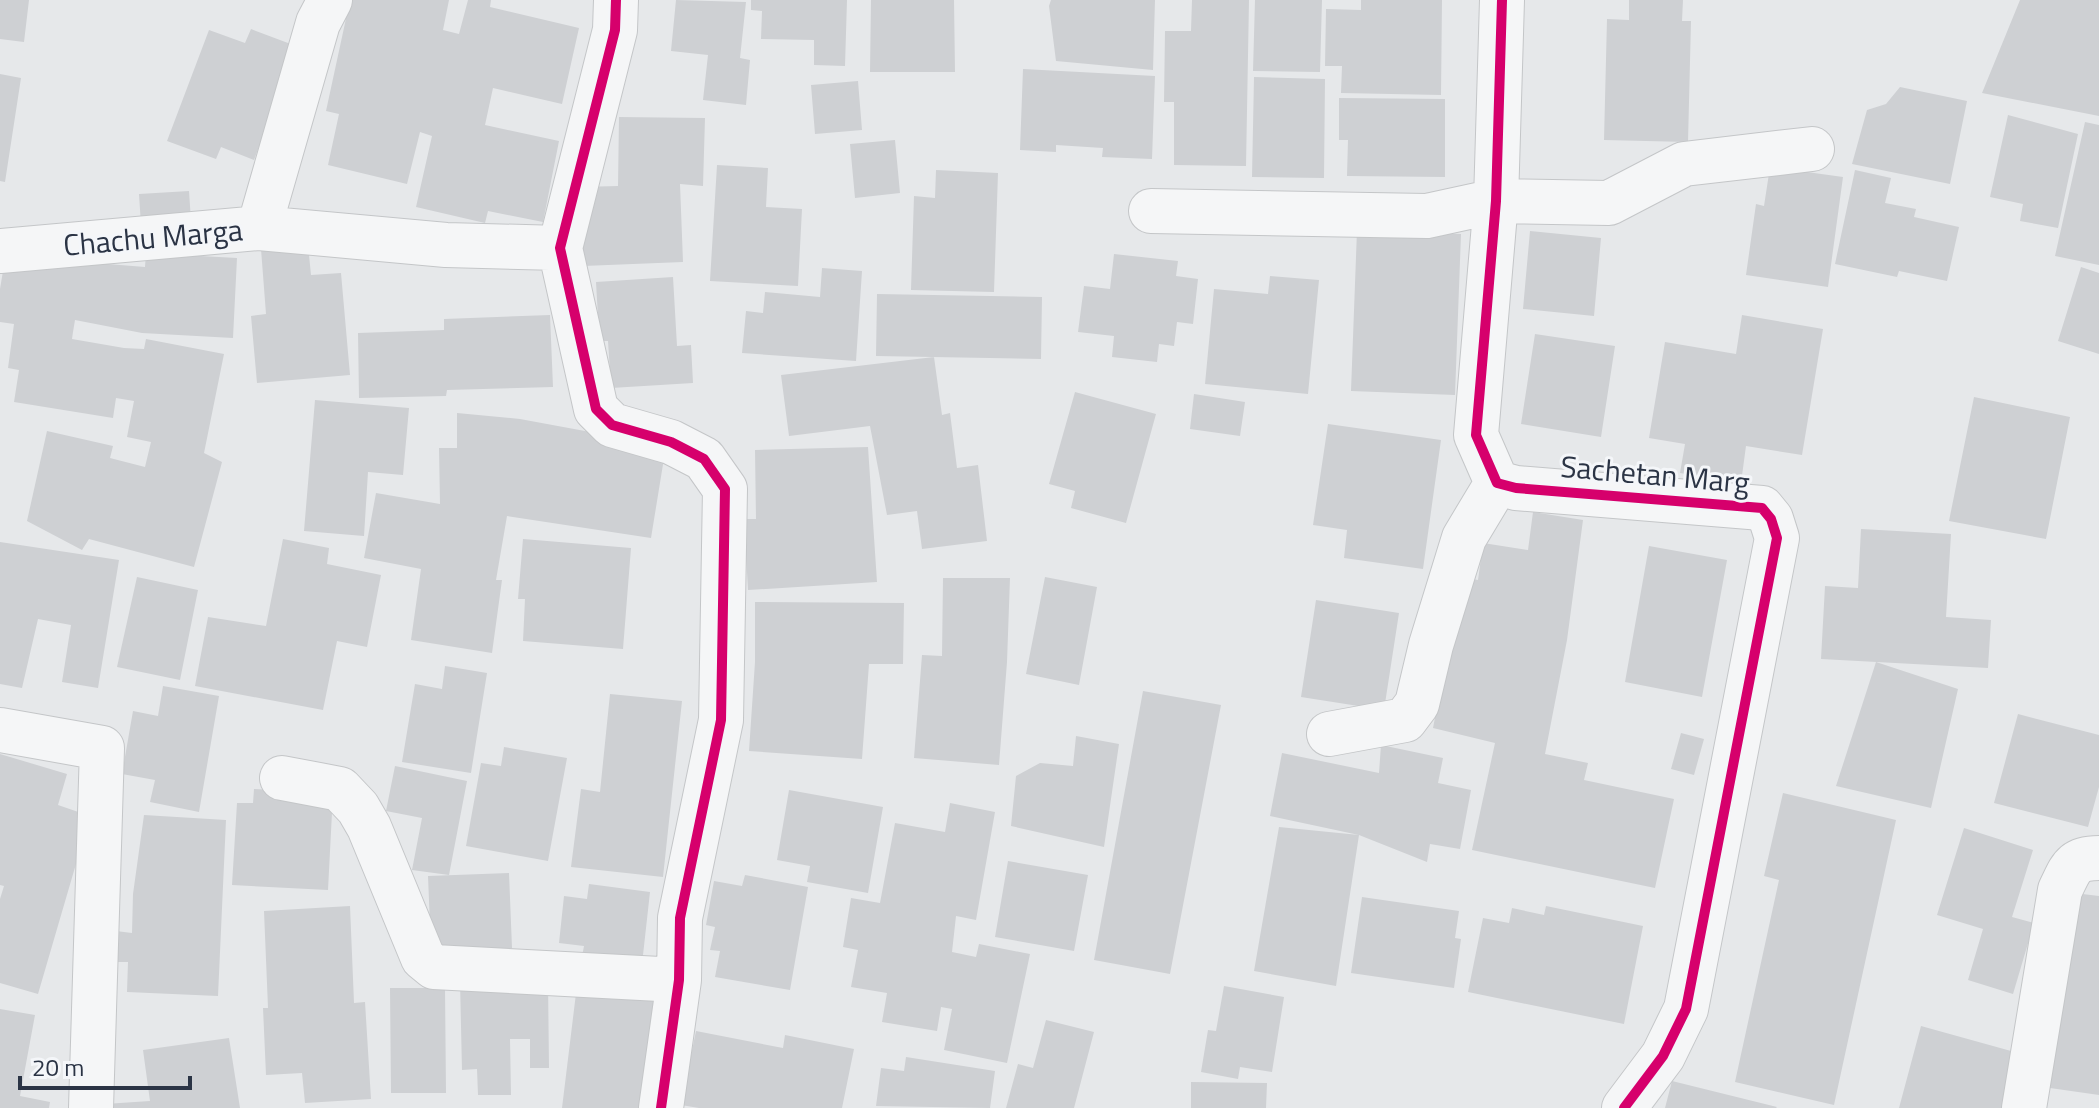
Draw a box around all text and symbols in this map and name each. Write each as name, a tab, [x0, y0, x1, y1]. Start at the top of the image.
street label: Chachu Marga	[61, 206, 245, 268]
street label: Sachetan Marg	[1559, 443, 1752, 505]
scale bar	[20, 1040, 190, 1090]
text: 20 m	[32, 1049, 84, 1085]

